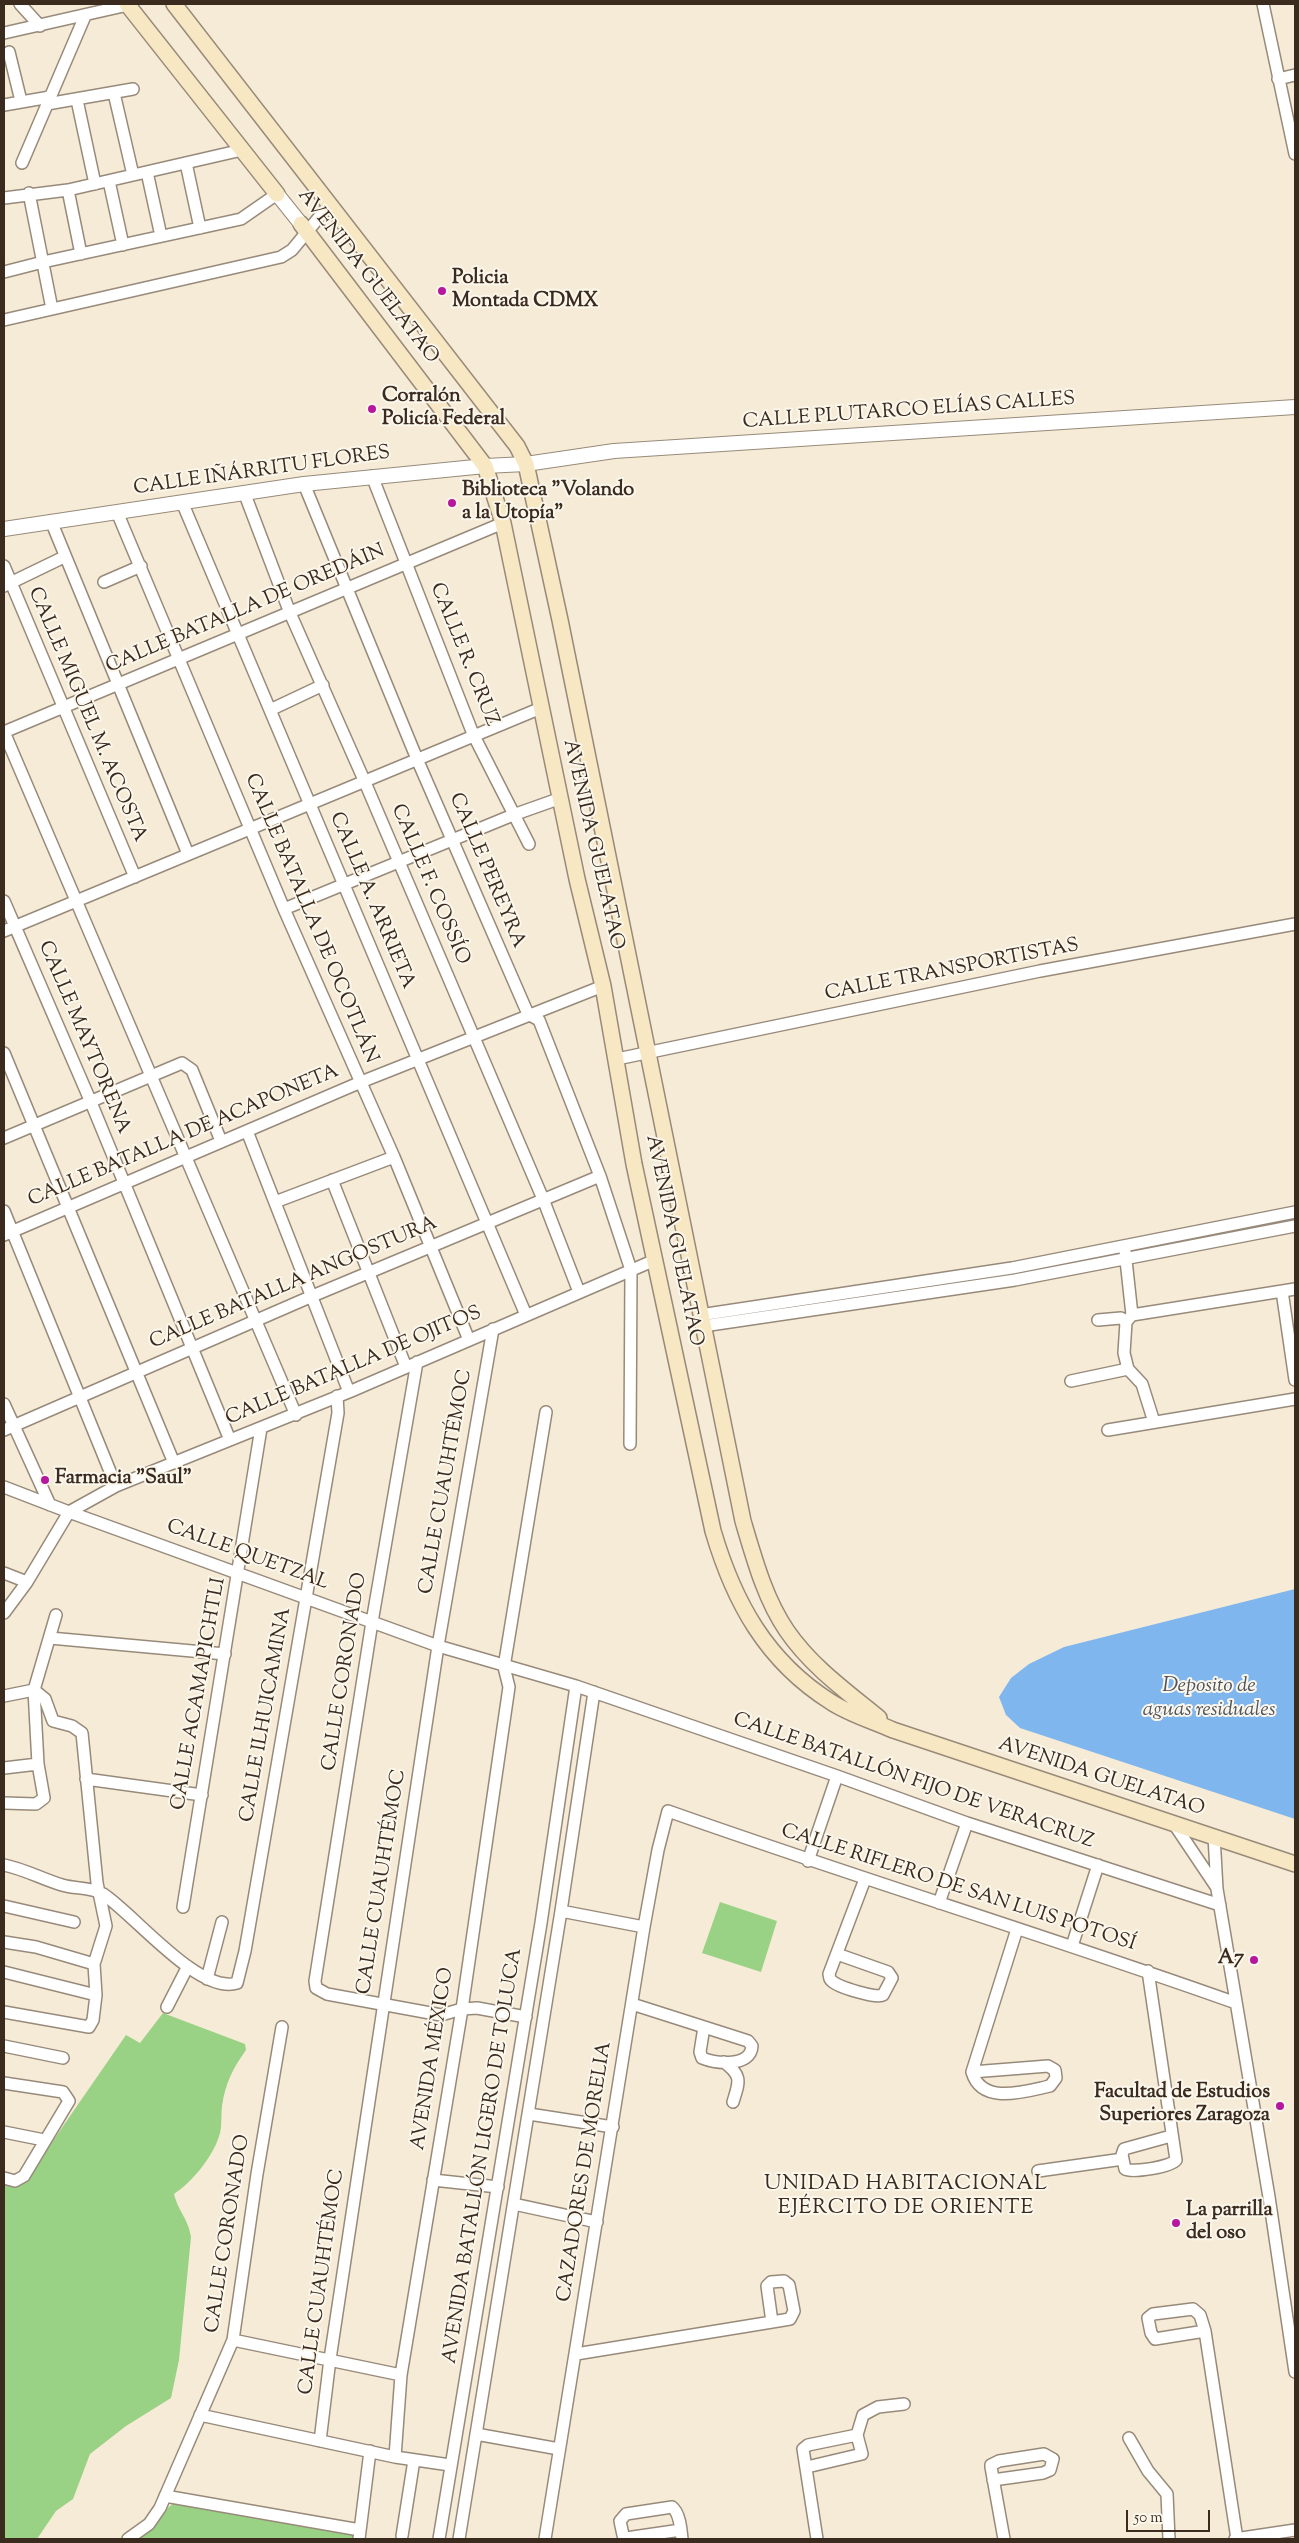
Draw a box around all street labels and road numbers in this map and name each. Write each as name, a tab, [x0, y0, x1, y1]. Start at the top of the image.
street label: AVENIDA GUELATAO	[291, 185, 443, 369]
street label: CALLE PLUTARCO ELÍAS CALLES	[742, 388, 1076, 436]
street label: CALLE IÑÁRRITU FLORES	[132, 442, 392, 502]
street label: CALLE BATALLA DE OREDÁIN	[103, 540, 389, 680]
street label: CALLE R. CRUZ	[423, 580, 503, 730]
street label: CALLE MIGUEL M. ACOSTA	[21, 584, 151, 846]
street label: AVENIDA GUELATAO	[556, 737, 628, 953]
street label: CALLE BATALLA DE OCOTLÁN	[238, 771, 382, 1067]
street label: CALLE PEREYRA	[442, 790, 530, 952]
street label: CALLE F. COSSÍO	[384, 801, 474, 969]
street label: CALLE A. ARRIETA	[323, 809, 419, 993]
street label: CALLE TRANSPORTISTAS	[823, 935, 1081, 1007]
street label: CALLE MAYTORENA	[31, 938, 135, 1138]
street label: CALLE BATALLA DE ACAPONETA	[25, 1060, 343, 1214]
street label: AVENIDA GUELATAO	[639, 1133, 707, 1349]
street label: CALLE BATALLA ANGOSTURA	[147, 1212, 441, 1356]
street label: CALLE BATALLA DE OJITOS	[222, 1302, 486, 1432]
street label: CALLE CUAUHTÉMOC	[415, 1368, 479, 1596]
street label: CALLE QUETZAL	[163, 1516, 331, 1596]
street label: CALLE CORONADO	[318, 1571, 374, 1773]
street label: CALLE ACAMAPICHTLI	[168, 1576, 232, 1812]
street label: CALLE ILHUICAMINA	[236, 1606, 298, 1824]
street label: CALLE BATALLÓN FIJO DE VERACRUZ	[730, 1709, 1096, 1855]
street label: AVENIDA GUELATAO	[995, 1733, 1207, 1823]
street label: CALLE CUAUHTÉMOC	[353, 1768, 413, 1996]
street label: CALLE RIFLERO DE SAN LUIS POTOSÍ	[778, 1820, 1138, 1958]
street label: AVENIDA BATALLÓN LIGERO DE TOLUCA	[439, 1947, 529, 2365]
street label: AVENIDA MÉXICO	[408, 1966, 460, 2152]
street label: CAZADORES DE MORELIA	[554, 2040, 618, 2304]
street label: CALLE CORONADO	[201, 2133, 257, 2335]
street label: CALLE CUAUHTÉMOC	[295, 2168, 351, 2396]

